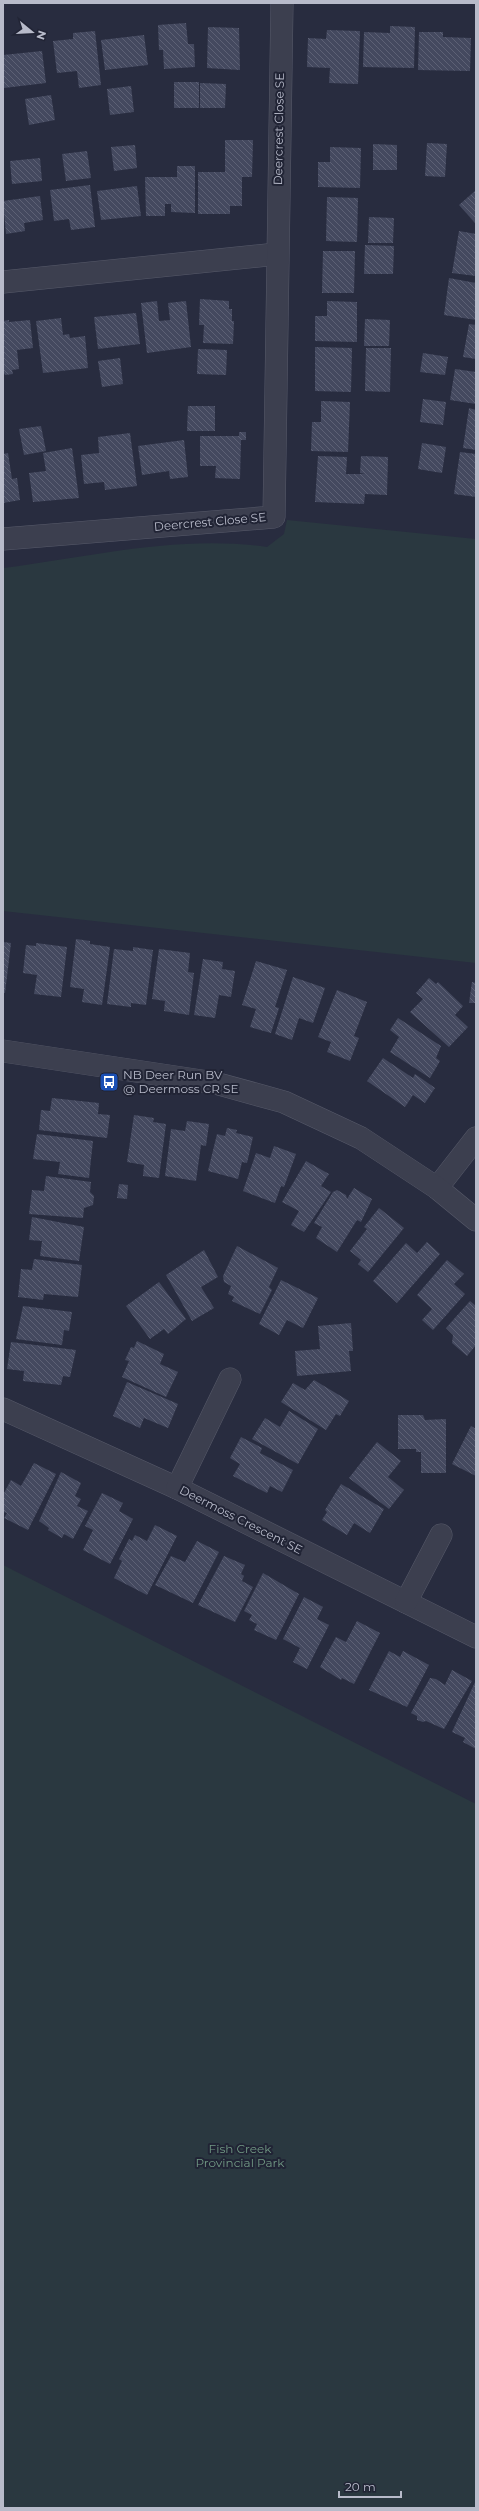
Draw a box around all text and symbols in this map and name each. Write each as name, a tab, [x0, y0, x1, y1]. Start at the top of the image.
north arrow	[12, 12, 52, 52]
text: N	[33, 29, 50, 41]
street label: Deercrest Close SE	[270, 73, 287, 185]
street label: Deercrest Close SE	[153, 509, 267, 534]
place label: NB Deer Run BV @ Deermoss CR SE	[123, 1067, 239, 1096]
bus stop icon: NB Deer Run BV @ Deermoss CR SE	[98, 1071, 120, 1093]
street label: Deermoss Crescent SE	[177, 1482, 305, 1557]
park label: Fish Creek Provincial Park	[196, 2141, 285, 2170]
scale bar	[339, 2473, 401, 2499]
text: 20 m	[345, 2479, 376, 2494]

